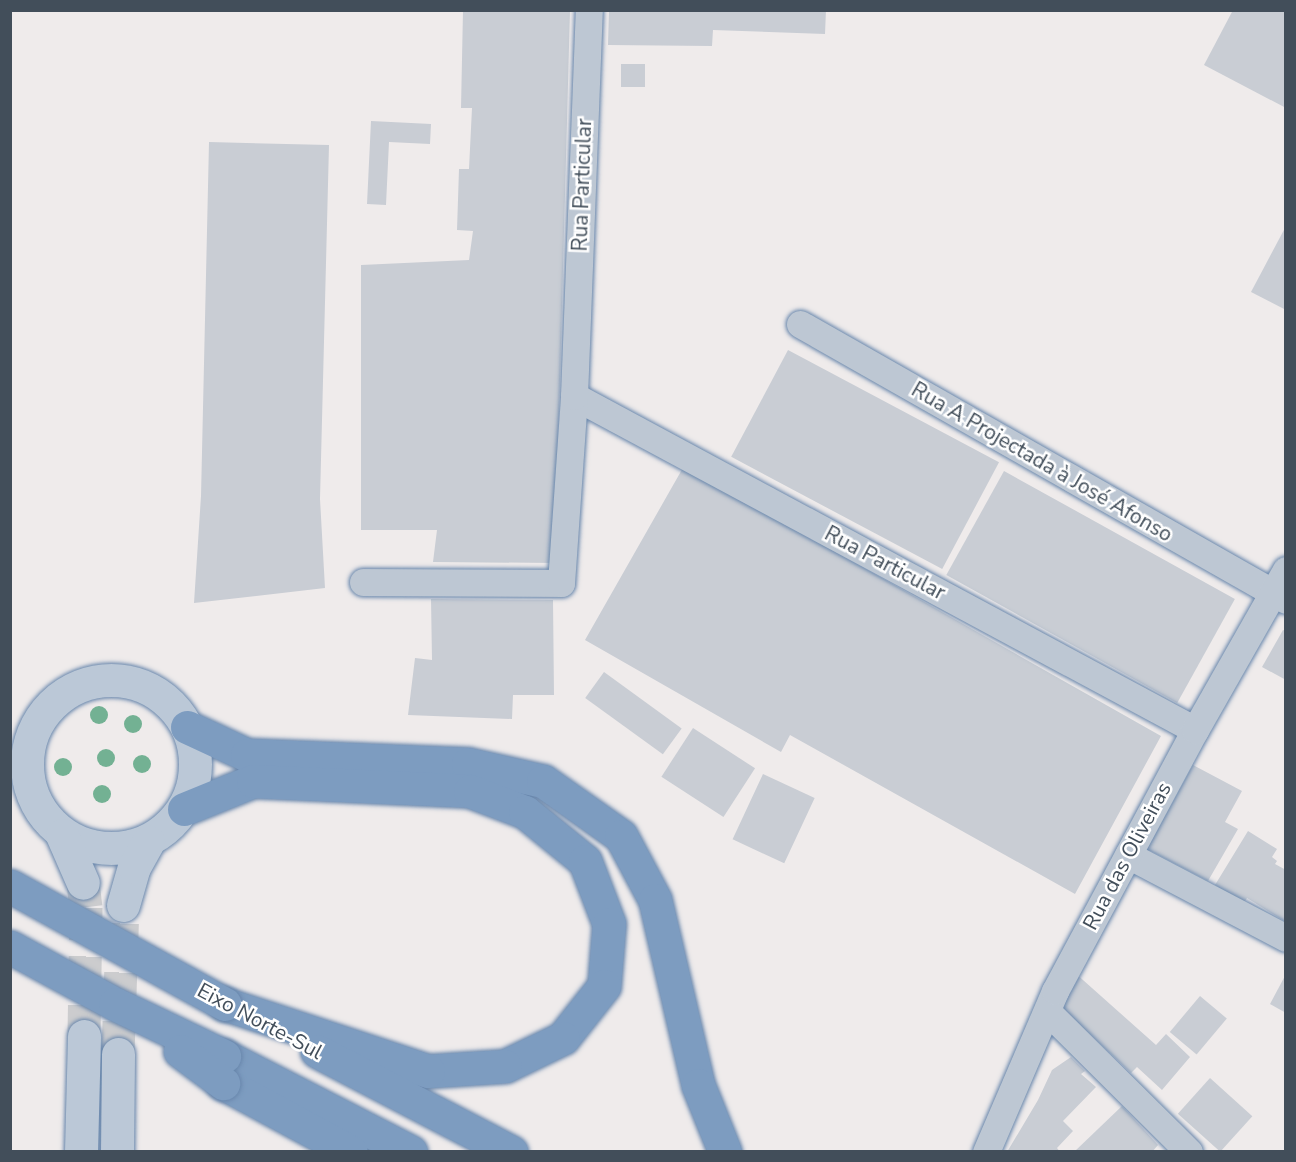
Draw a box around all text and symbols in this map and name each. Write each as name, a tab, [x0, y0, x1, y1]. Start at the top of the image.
street label: Rua Particular	[567, 118, 597, 252]
street label: Rua A Projectada à José Afonso	[907, 377, 1177, 547]
street label: Rua Particular	[820, 521, 950, 605]
street label: Rua das Oliveiras	[1077, 778, 1177, 934]
street label: Eixo Norte-Sul	[193, 977, 327, 1065]

